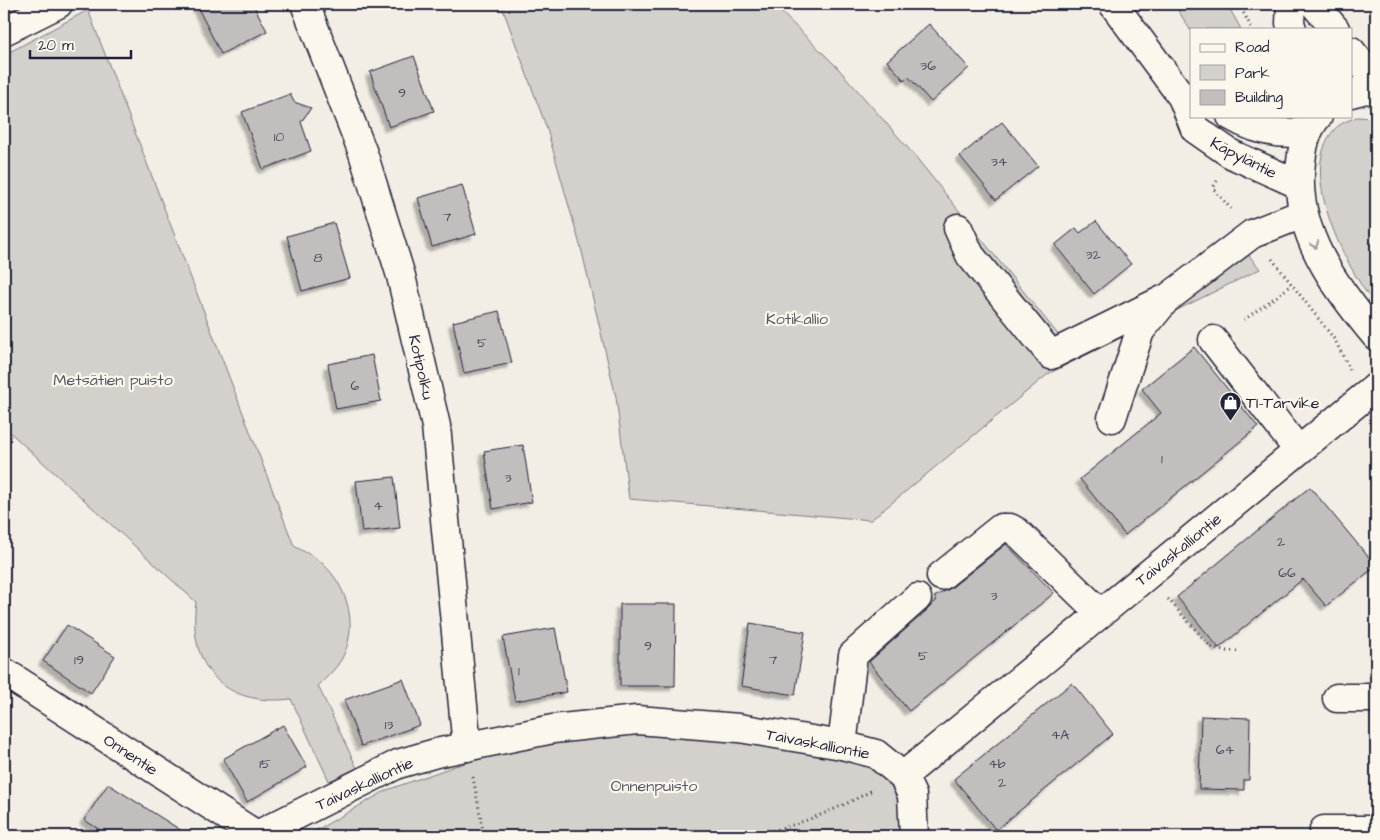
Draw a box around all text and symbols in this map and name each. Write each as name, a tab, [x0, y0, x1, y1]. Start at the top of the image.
scale bar	[30, 28, 131, 60]
legend	[1190, 28, 1352, 118]
text: 20 m	[38, 35, 74, 56]
text: Road	[1235, 37, 1270, 58]
house number: 36	[920, 56, 936, 76]
text: Park	[1235, 63, 1270, 84]
house number: 9	[398, 83, 406, 103]
text: Building	[1235, 87, 1283, 109]
house number: 10	[274, 127, 284, 147]
street label: Käpyläntie	[1206, 132, 1281, 185]
house number: 34	[991, 152, 1008, 172]
house number: 7	[443, 207, 452, 227]
one-way arrow	[1309, 241, 1319, 249]
house number: 32	[1085, 245, 1101, 265]
house number: 8	[313, 248, 323, 268]
park label: Kotikallio	[766, 308, 828, 330]
street label: Kotipolku	[403, 333, 439, 402]
house number: 5	[477, 333, 487, 353]
park label: Metsätien puisto	[53, 369, 173, 391]
house number: 6	[351, 376, 360, 396]
shop icon: TI-Tarvike	[1218, 390, 1242, 421]
place label: TI-Tarvike	[1246, 392, 1320, 414]
house number: 1	[1161, 449, 1163, 469]
house number: 3	[504, 468, 512, 488]
house number: 4	[373, 496, 383, 516]
street label: Taivaskalliontie	[1131, 508, 1227, 591]
house number: 2	[1277, 532, 1285, 552]
house number: 66	[1278, 563, 1296, 583]
house number: 3	[990, 586, 998, 606]
house number: 9	[644, 636, 652, 656]
house number: 5	[918, 646, 928, 666]
house number: 19	[74, 650, 84, 670]
house number: 7	[769, 650, 778, 670]
house number: 1	[518, 661, 520, 681]
house number: 13	[385, 715, 393, 735]
street label: Taivaskalliontie	[764, 723, 872, 765]
house number: 4A	[1051, 725, 1069, 745]
street label: Onnentie	[99, 729, 162, 781]
house number: 64	[1216, 740, 1235, 760]
street label: Taivaskalliontie	[312, 752, 417, 816]
house number: 15	[259, 754, 271, 774]
house number: 4b	[988, 754, 1006, 774]
house number: 2	[998, 773, 1006, 793]
park label: Onnenpuisto	[611, 775, 697, 797]

